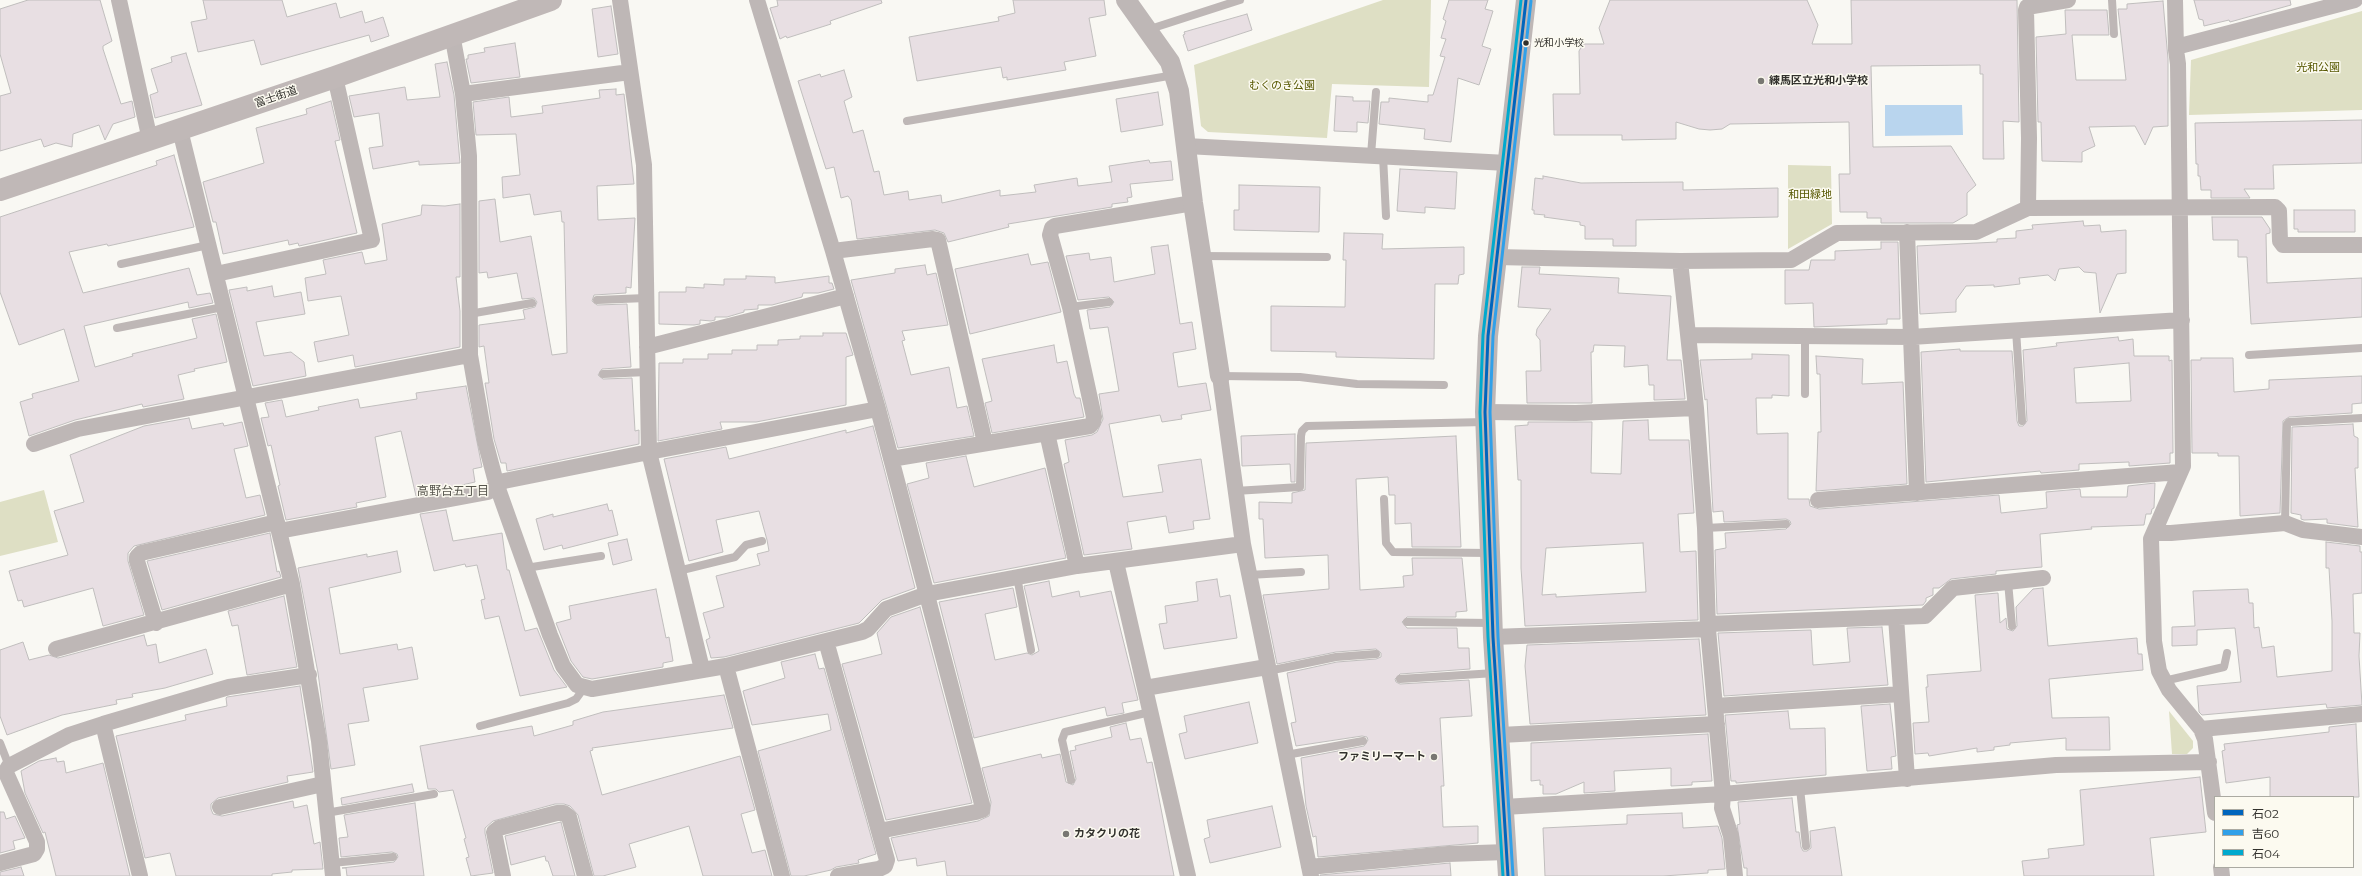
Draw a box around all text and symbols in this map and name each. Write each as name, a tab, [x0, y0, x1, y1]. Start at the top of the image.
place label: 光和小学校	[1534, 37, 1584, 49]
marker: 光和小学校	[1521, 38, 1531, 48]
park label: 光和公園	[2296, 61, 2340, 75]
place label: 練馬区立光和小学校	[1769, 74, 1868, 88]
marker: 練馬区立光和小学校	[1756, 76, 1766, 86]
park label: むくのき公園	[1249, 79, 1315, 93]
street label: 富士街道	[253, 84, 299, 110]
park label: 和田緑地	[1788, 188, 1832, 202]
district label: 高野台五丁目	[417, 484, 489, 498]
place label: ファミリーマート	[1338, 750, 1426, 764]
marker: ファミリーマート	[1429, 752, 1439, 762]
legend	[2214, 796, 2354, 868]
text: 石02	[2252, 806, 2279, 821]
text: 吉60	[2252, 826, 2279, 841]
place label: カタクリの花	[1074, 827, 1140, 841]
marker: カタクリの花	[1061, 829, 1071, 839]
text: 石04	[2252, 846, 2280, 861]

